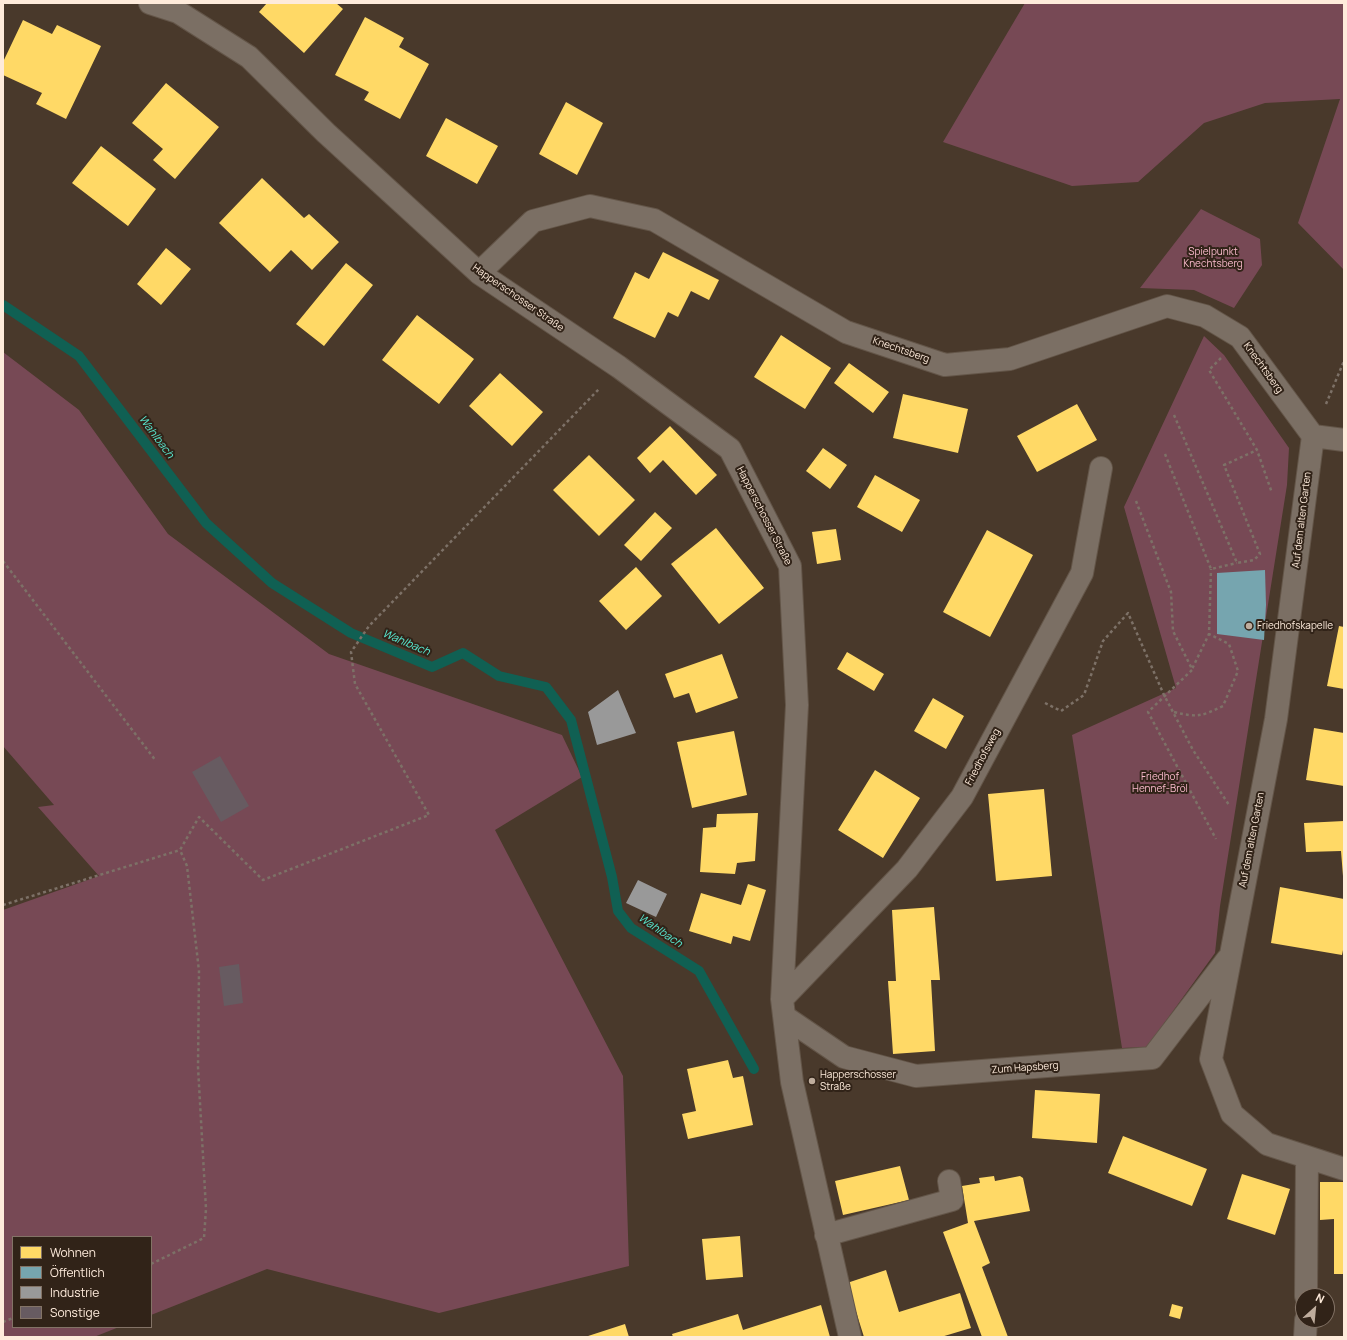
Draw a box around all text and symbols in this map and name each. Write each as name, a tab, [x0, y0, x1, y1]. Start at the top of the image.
park label: Spielpunkt Knechtsberg	[1183, 246, 1243, 270]
street label: Happerschosser Straße	[470, 262, 566, 334]
street label: Knechtsberg	[871, 335, 931, 365]
street label: Knechtsberg	[1241, 340, 1285, 396]
water label: Wahlbach	[136, 413, 176, 461]
street label: Happerschosser Straße	[734, 465, 794, 567]
street label: Auf dem alten Garten	[1290, 471, 1314, 569]
place label: Friedhofskapelle	[1257, 620, 1333, 632]
marker: Friedhofskapelle	[1244, 621, 1254, 631]
water label: Wahlbach	[380, 627, 432, 659]
street label: Friedhofsweg	[963, 727, 1003, 787]
park label: Friedhof Hennef-Bröl	[1132, 771, 1188, 794]
street label: Auf dem alten Garten	[1237, 791, 1267, 889]
water label: Wahlbach	[635, 911, 685, 951]
street label: Zum Hapsberg	[991, 1060, 1059, 1076]
place label: Happerschosser Straße	[820, 1069, 896, 1092]
marker: Happerschosser Straße	[807, 1076, 817, 1086]
legend	[12, 1236, 152, 1328]
text: Wohnen	[50, 1244, 96, 1261]
text: Öffentlich	[50, 1264, 105, 1281]
text: Industrie	[50, 1284, 99, 1301]
north arrow	[1295, 1288, 1335, 1328]
text: N	[1313, 1289, 1327, 1306]
text: Sonstige	[50, 1304, 100, 1321]

